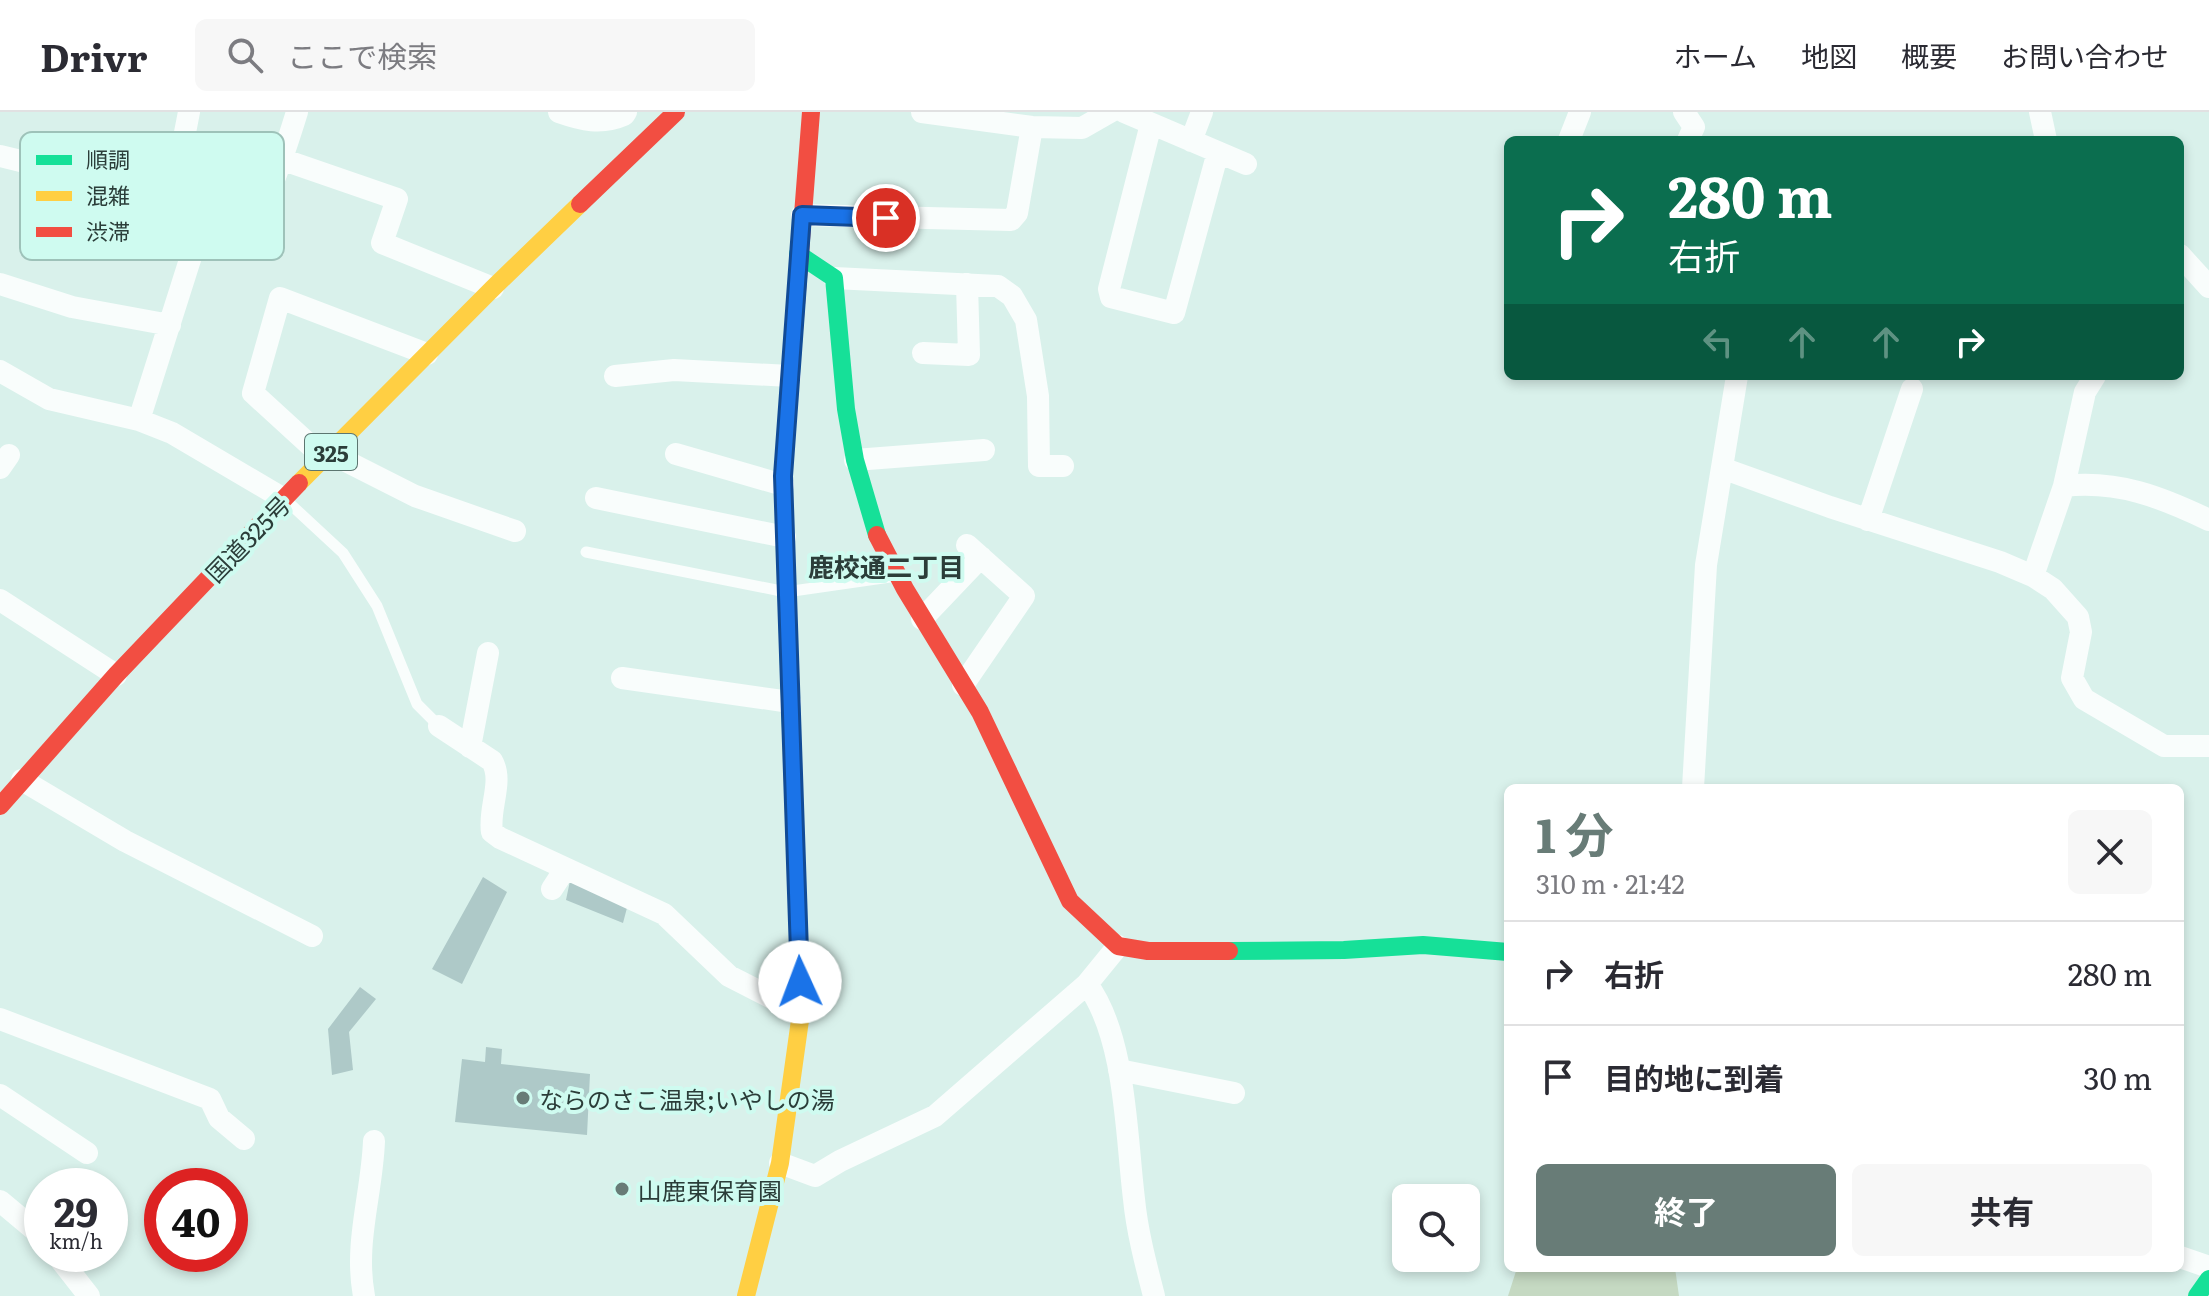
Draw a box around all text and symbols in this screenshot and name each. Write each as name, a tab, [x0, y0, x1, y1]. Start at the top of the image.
search box	[195, 19, 755, 91]
text: Drivr	[40, 27, 147, 84]
icon: search	[223, 33, 267, 77]
text: ここで検索	[287, 33, 437, 77]
text: ホーム	[1674, 34, 1757, 76]
text: 地図	[1801, 34, 1857, 76]
text: 概要	[1901, 34, 1957, 76]
text: お問い合わせ	[2001, 34, 2169, 76]
legend	[20, 132, 284, 260]
text: 順調	[86, 142, 130, 175]
text: 280 m	[1668, 152, 1833, 235]
icon: right	[1536, 168, 1640, 272]
text: 混雑	[86, 178, 130, 211]
pin	[852, 184, 920, 252]
icon: arrive	[864, 196, 908, 240]
text: 渋滞	[86, 214, 130, 247]
text: 右折	[1668, 228, 1740, 281]
icon: left	[1696, 320, 1740, 364]
icon: ahead	[1780, 320, 1824, 364]
icon: ahead	[1864, 320, 1908, 364]
icon: right	[1948, 320, 1992, 364]
road number: 325	[305, 434, 357, 470]
street label: 国道325号	[197, 487, 297, 589]
district label: 鹿校通二丁目	[808, 546, 964, 585]
text: 1 分	[1536, 797, 1613, 868]
button: close	[2068, 810, 2152, 894]
text: 310 m · 21:42	[1536, 863, 1685, 902]
position arrow	[758, 940, 842, 1024]
icon: right	[1536, 951, 1580, 995]
text: 右折	[1604, 951, 1664, 995]
text: 280 m	[2068, 951, 2152, 995]
icon: arrive	[1536, 1055, 1580, 1099]
text: 目的地に到着	[1604, 1055, 1784, 1099]
text: 30 m	[2083, 1055, 2152, 1099]
place label: ならのさこ温泉;いやしの湯	[539, 1081, 835, 1116]
marker: ならのさこ温泉;いやしの湯	[514, 1089, 532, 1107]
button: 終了	[1536, 1164, 1836, 1256]
button: 共有	[1852, 1164, 2152, 1256]
speed limit sign: 40	[144, 1168, 248, 1272]
place label: 山鹿東保育園	[638, 1172, 782, 1207]
text: 29	[54, 1180, 98, 1239]
marker: 山鹿東保育園	[613, 1180, 631, 1198]
map controls	[1392, 1184, 1480, 1272]
button: search	[1392, 1184, 1480, 1272]
text: km/h	[49, 1225, 103, 1255]

